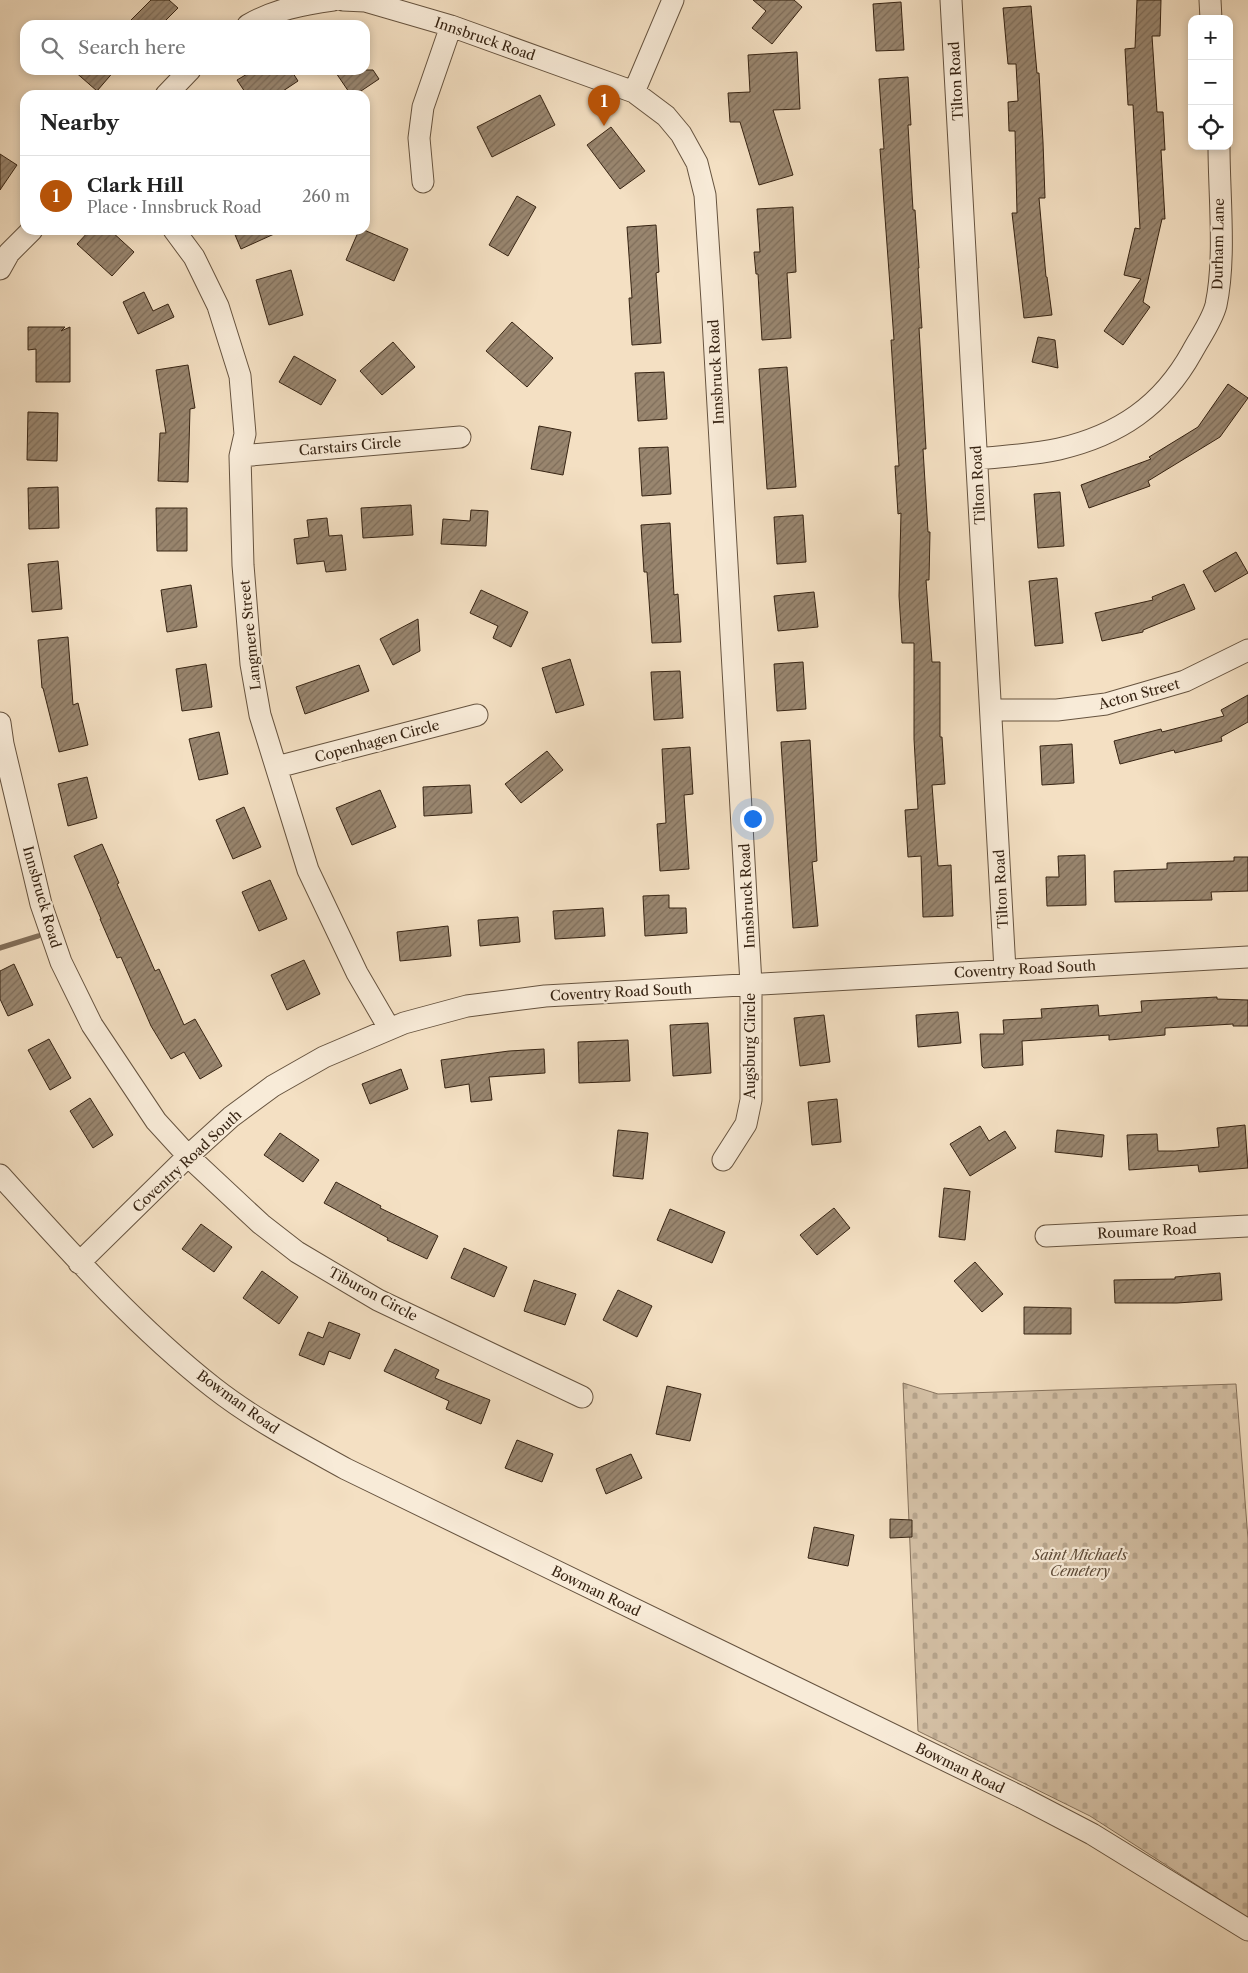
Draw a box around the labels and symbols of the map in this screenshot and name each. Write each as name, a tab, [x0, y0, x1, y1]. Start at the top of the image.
street label: Innsbruck Road	[432, 13, 538, 65]
street label: Tilton Road	[945, 40, 967, 121]
pin: 1	[588, 85, 620, 126]
street label: Durham Lane	[1208, 198, 1228, 290]
street label: Innsbruck Road	[704, 318, 728, 425]
street label: Carstairs Circle	[298, 433, 402, 459]
street label: Tilton Road	[967, 444, 989, 525]
street label: Langmere Street	[235, 579, 265, 691]
street label: Acton Street	[1096, 675, 1182, 714]
street label: Copenhagen Circle	[313, 716, 442, 766]
your location	[740, 806, 766, 832]
street label: Innsbruck Road	[735, 842, 759, 949]
street label: Innsbruck Road	[19, 844, 65, 951]
street label: Tilton Road	[990, 848, 1012, 929]
street label: Coventry Road South	[953, 956, 1097, 982]
street label: Coventry Road South	[549, 979, 693, 1005]
street label: Augsburg Circle	[741, 993, 759, 1100]
street label: Coventry Road South	[129, 1106, 245, 1216]
street label: Roumare Road	[1097, 1219, 1198, 1243]
street label: Tiburon Circle	[325, 1263, 421, 1325]
street label: Bowman Road	[193, 1366, 283, 1438]
park label: Saint Michaels Cemetery	[1031, 1546, 1128, 1580]
street label: Bowman Road	[548, 1562, 644, 1621]
street label: Bowman Road	[912, 1739, 1008, 1798]

